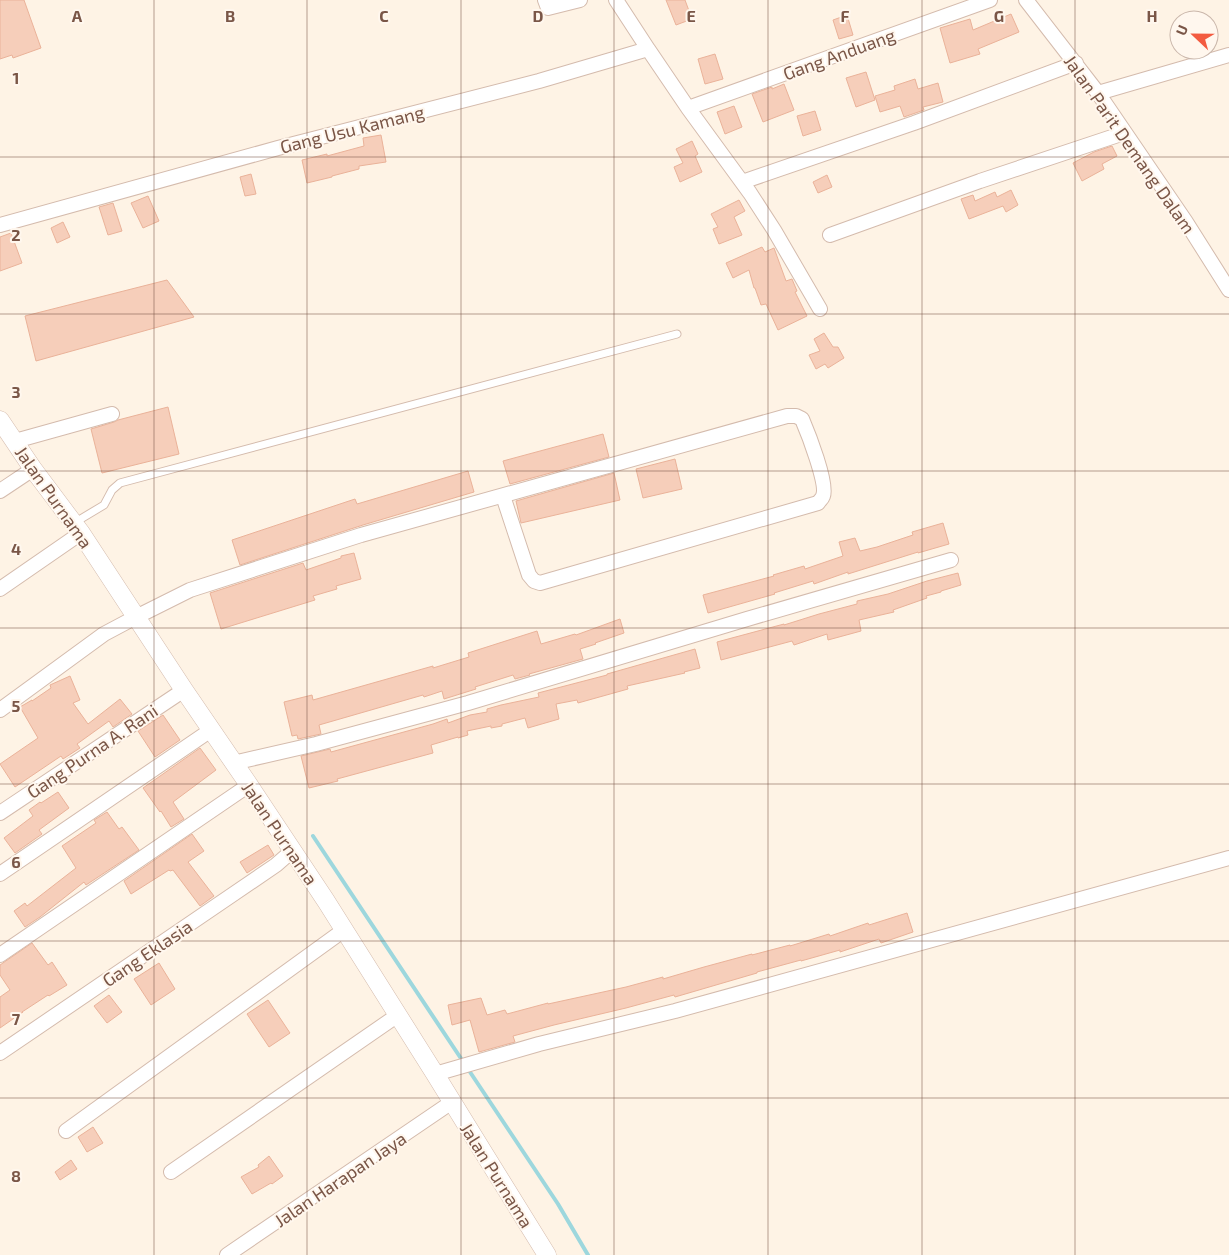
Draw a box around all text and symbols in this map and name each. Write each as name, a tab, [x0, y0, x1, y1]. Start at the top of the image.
text: A	[72, 6, 83, 25]
text: B	[225, 6, 235, 25]
text: C	[379, 6, 389, 25]
text: D	[533, 6, 544, 25]
text: E	[686, 6, 696, 25]
text: F	[841, 6, 850, 25]
text: G	[994, 6, 1004, 25]
text: H	[1146, 6, 1158, 25]
north arrow	[1169, 10, 1219, 60]
text: U	[1172, 22, 1191, 38]
street label: Gang Anduang	[780, 24, 898, 84]
street label: Jalan Parit Demang Dalam	[1060, 50, 1200, 238]
text: 1	[13, 68, 19, 87]
street label: Gang Usu Kamang	[278, 100, 426, 158]
text: 2	[11, 225, 21, 244]
text: 3	[11, 382, 21, 401]
street label: Jalan Purnama	[11, 442, 97, 552]
text: 4	[11, 539, 21, 558]
text: 5	[12, 696, 21, 715]
street label: Gang Purna A. Rani	[22, 699, 162, 803]
street label: Jalan Purnama	[237, 777, 323, 889]
text: 6	[11, 852, 21, 871]
street label: Gang Eklasia	[98, 915, 196, 991]
text: 7	[12, 1009, 21, 1028]
street label: Jalan Purnama	[456, 1118, 538, 1232]
street label: Jalan Harapan Jaya	[270, 1127, 410, 1231]
text: 8	[11, 1166, 21, 1185]

